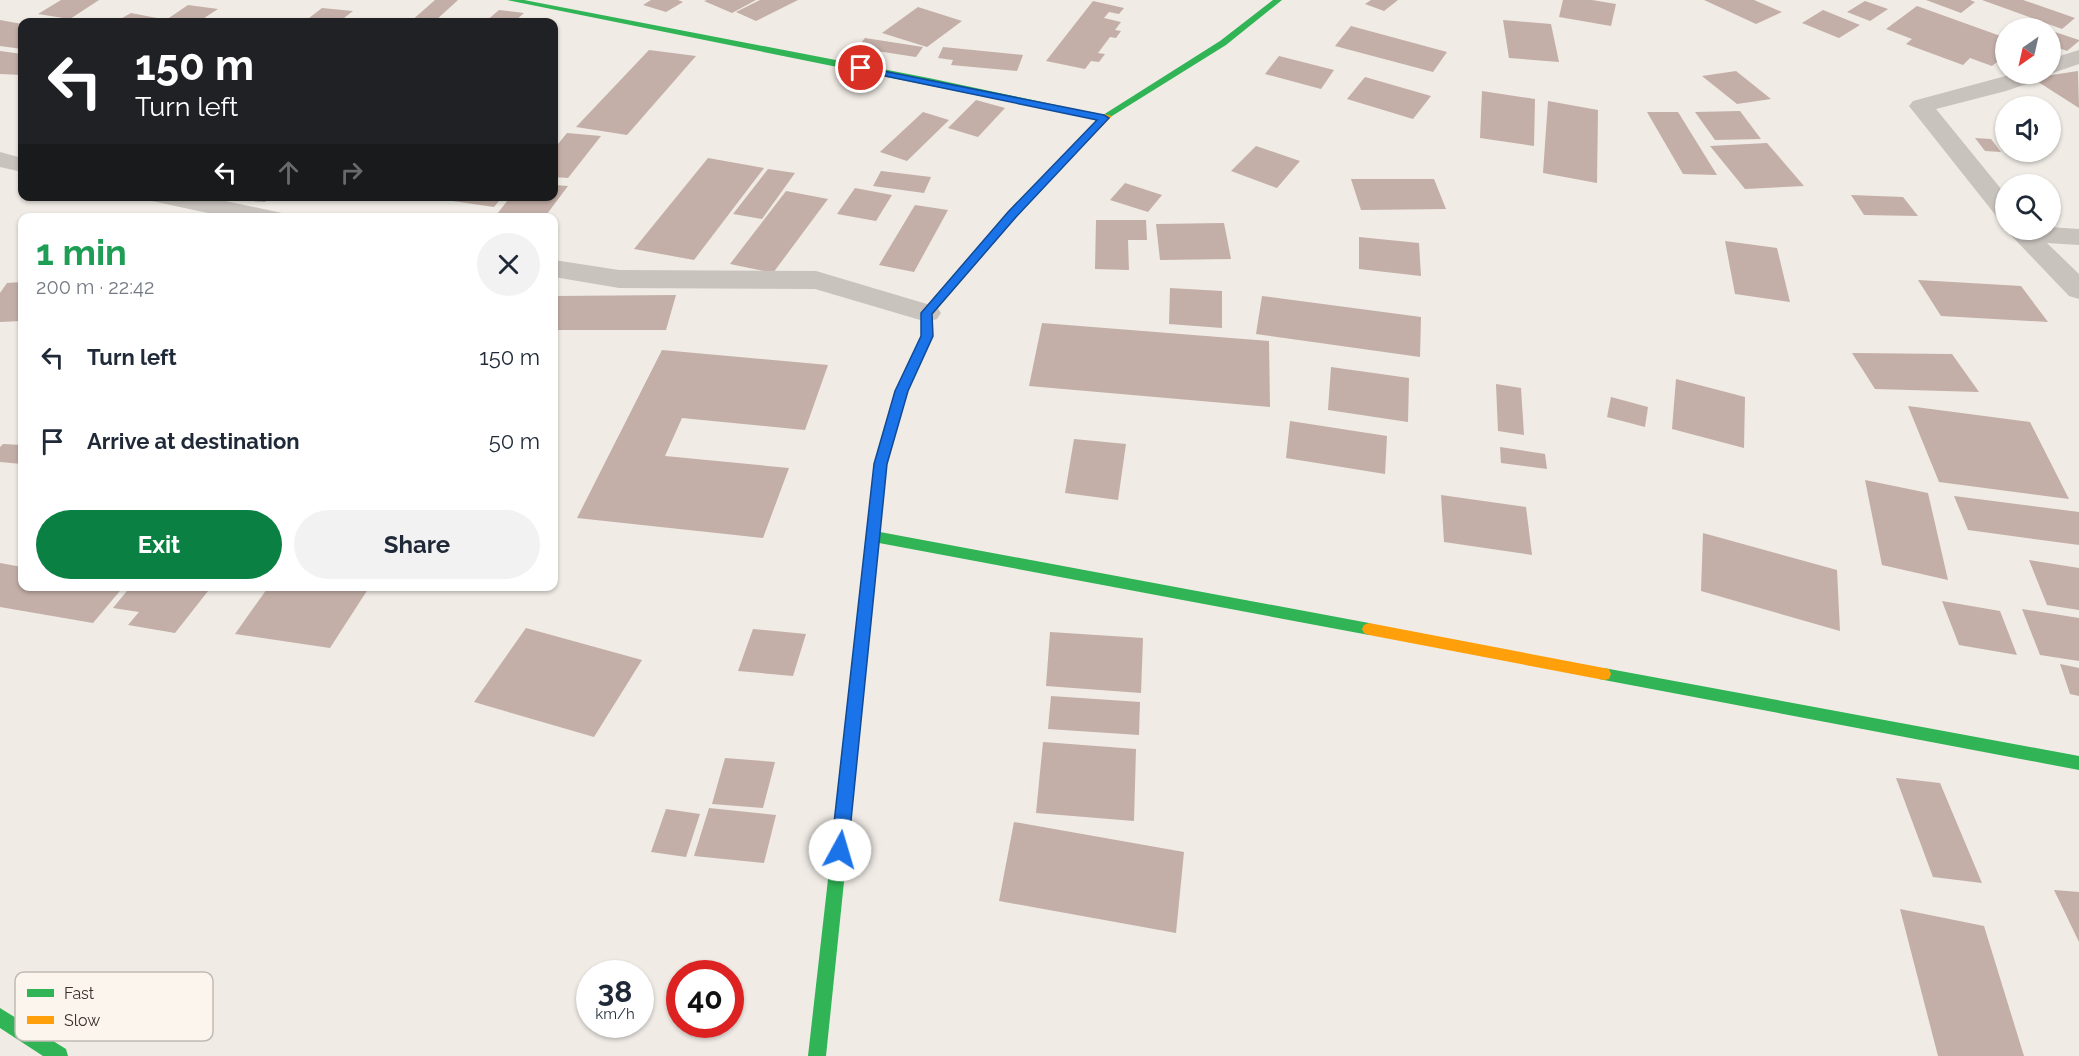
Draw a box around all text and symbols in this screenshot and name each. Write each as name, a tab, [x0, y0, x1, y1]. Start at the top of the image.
north arrow	[1995, 18, 2061, 84]
map controls	[1995, 18, 2061, 240]
text: 150 m	[135, 41, 254, 90]
icon: left	[36, 42, 114, 120]
pin	[835, 42, 886, 93]
icon: arrive	[844, 51, 877, 84]
text: Turn left	[135, 91, 238, 122]
button: sound	[1995, 96, 2061, 162]
icon: left	[209, 156, 242, 189]
icon: ahead	[272, 156, 305, 189]
icon: right	[335, 156, 368, 189]
button: search	[1995, 174, 2061, 240]
text: 1 min	[36, 231, 127, 273]
button: close	[477, 233, 540, 296]
text: 200 m · 22:42	[36, 275, 154, 299]
icon: left	[36, 341, 69, 374]
text: Turn left	[87, 344, 177, 370]
text: 150 m	[479, 344, 540, 370]
icon: arrive	[36, 425, 69, 458]
text: Arrive at destination	[87, 428, 300, 454]
text: 50 m	[489, 428, 540, 454]
button: Exit	[36, 510, 282, 579]
button: Share	[294, 510, 540, 579]
position arrow	[808, 818, 872, 882]
speed limit sign: 40	[666, 960, 744, 1038]
legend	[15, 972, 213, 1041]
text: 38	[598, 974, 632, 1009]
text: Fast	[64, 984, 95, 1003]
text: km/h	[595, 1005, 635, 1023]
text: Slow	[64, 1011, 100, 1030]

